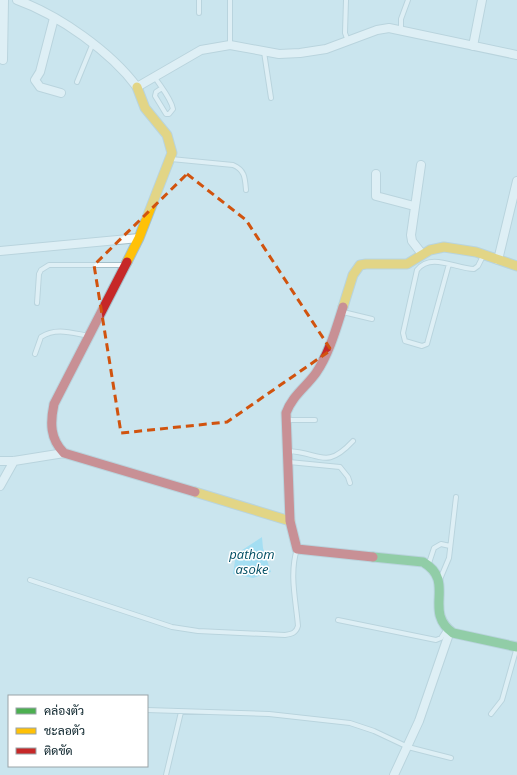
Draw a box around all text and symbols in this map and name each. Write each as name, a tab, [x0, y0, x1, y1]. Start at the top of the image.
water label: pathom asoke	[228, 545, 275, 578]
legend	[8, 695, 148, 767]
text: คล่องตัว	[44, 702, 84, 719]
text: ชะลอตัว	[44, 722, 85, 739]
text: ติดขัด	[44, 742, 73, 759]

